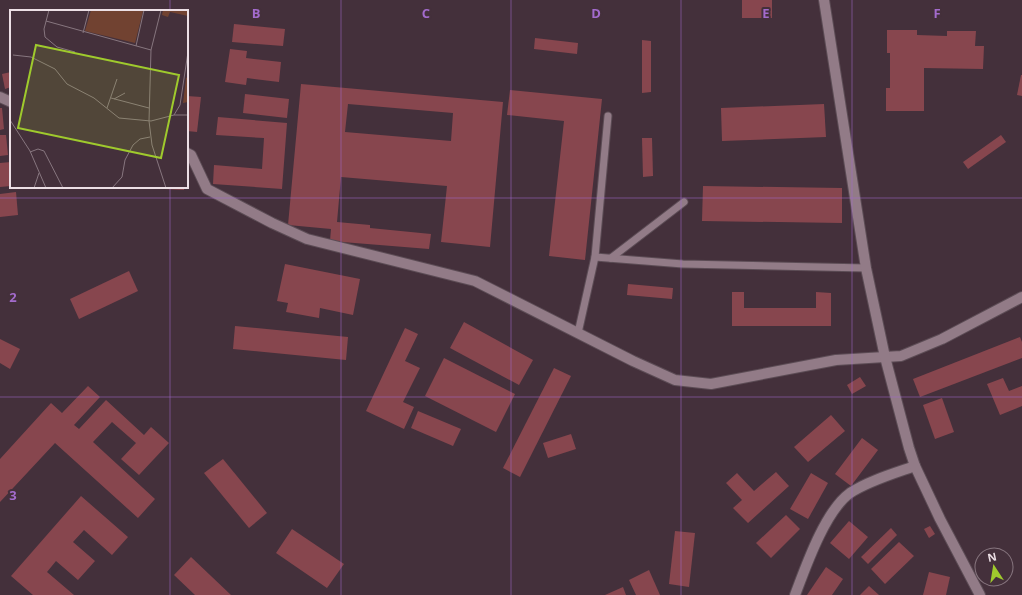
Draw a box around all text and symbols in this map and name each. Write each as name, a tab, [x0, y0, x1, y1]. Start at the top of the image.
text: B	[252, 4, 261, 22]
text: C	[422, 4, 430, 22]
text: D	[591, 4, 601, 22]
text: E	[762, 4, 770, 22]
text: F	[933, 4, 941, 22]
inset map	[10, 10, 188, 188]
text: 2	[9, 288, 17, 306]
text: 3	[9, 486, 17, 504]
north arrow	[974, 547, 1014, 587]
text: N	[986, 548, 998, 565]

